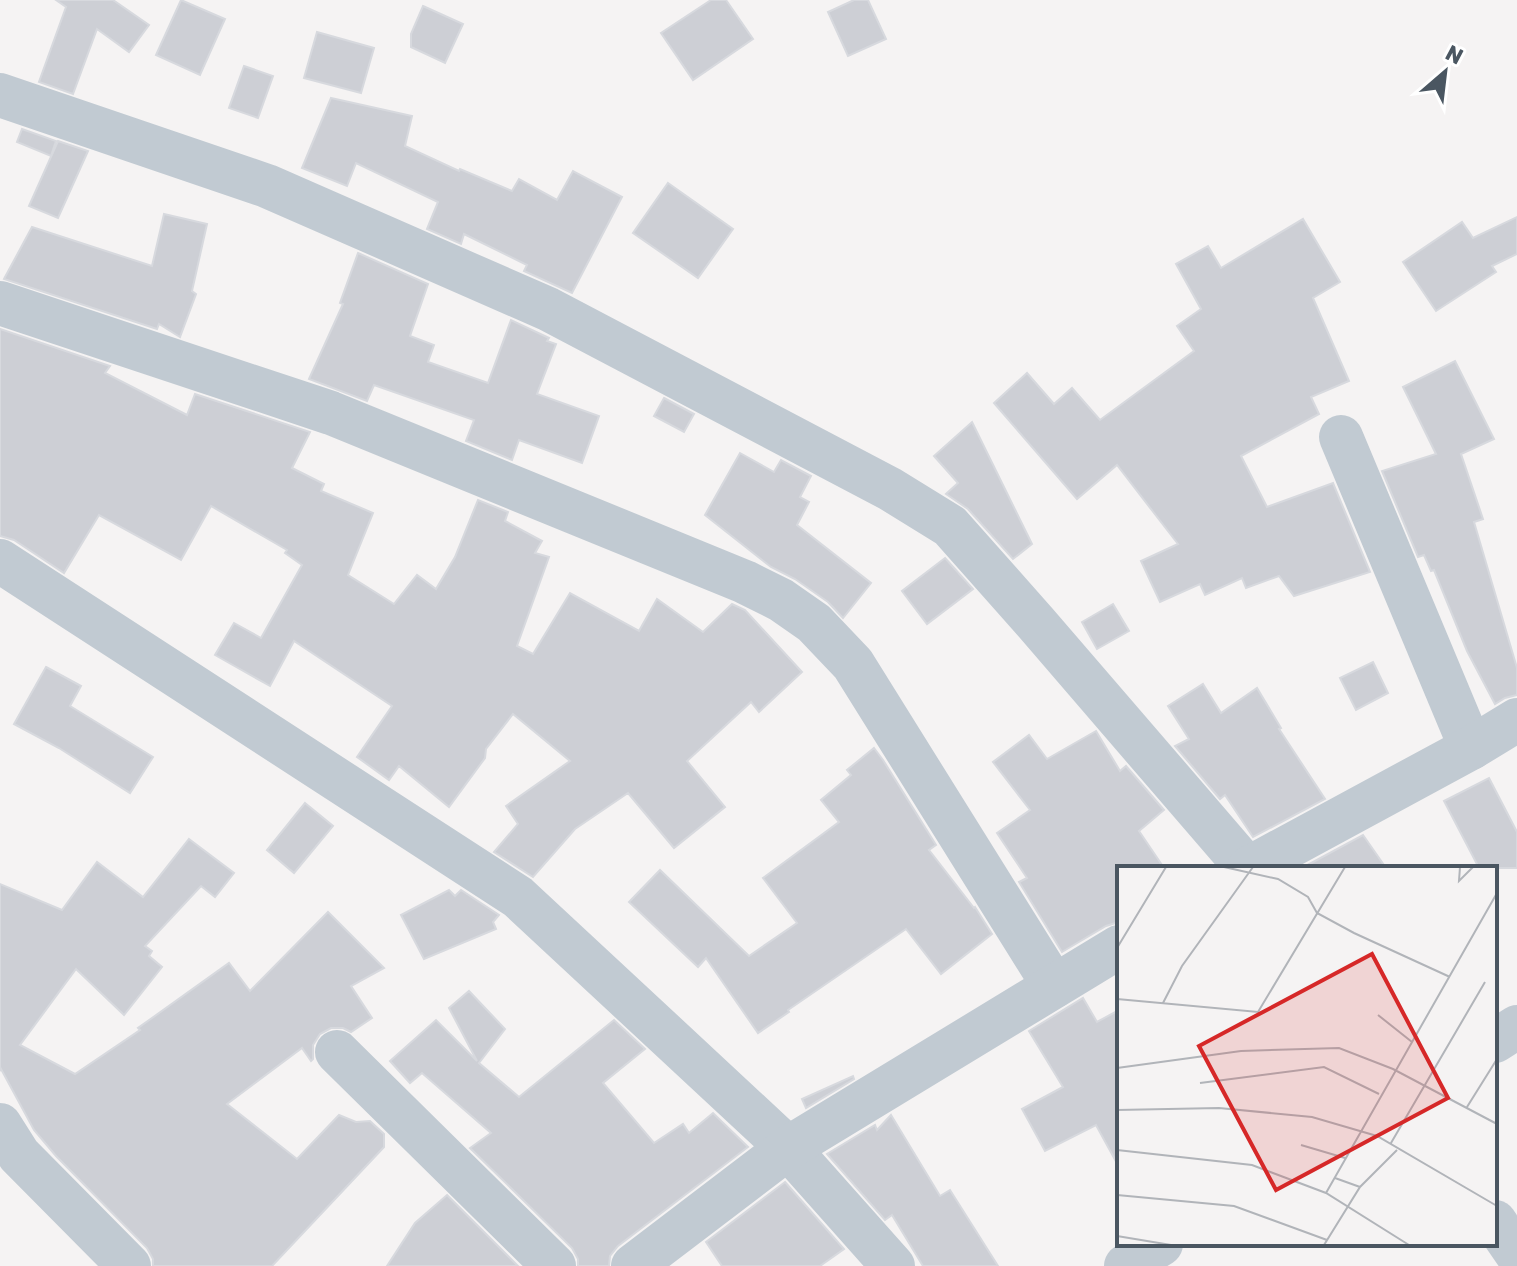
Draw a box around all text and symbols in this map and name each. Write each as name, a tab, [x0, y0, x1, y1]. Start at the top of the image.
north arrow	[1405, 32, 1485, 112]
text: N	[1441, 39, 1467, 70]
inset map	[1117, 866, 1497, 1246]

